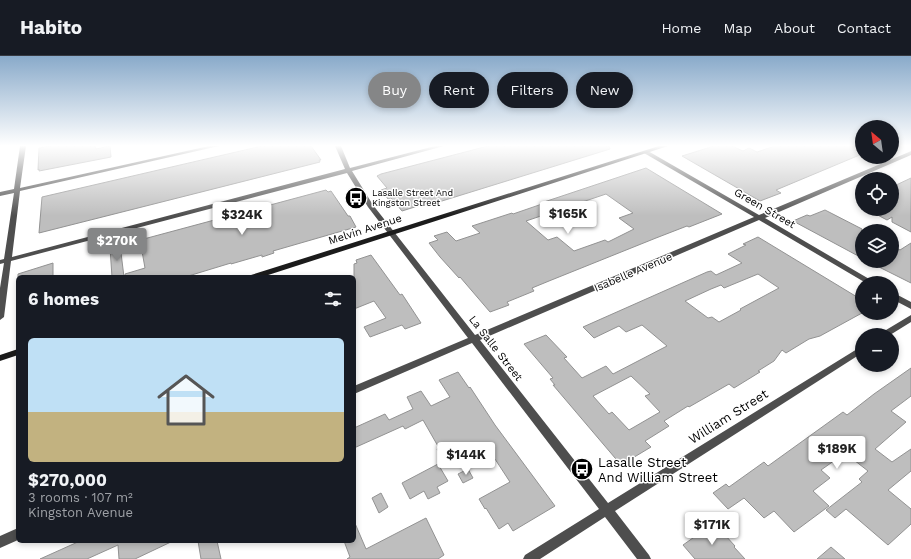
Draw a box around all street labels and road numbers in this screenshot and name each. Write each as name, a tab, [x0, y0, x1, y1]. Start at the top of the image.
street label: Green Street	[732, 186, 798, 231]
street label: Melvin Avenue	[327, 211, 404, 247]
street label: Isabelle Avenue	[592, 250, 674, 295]
street label: La Salle Street	[466, 313, 525, 384]
street label: William Street	[686, 386, 771, 447]

